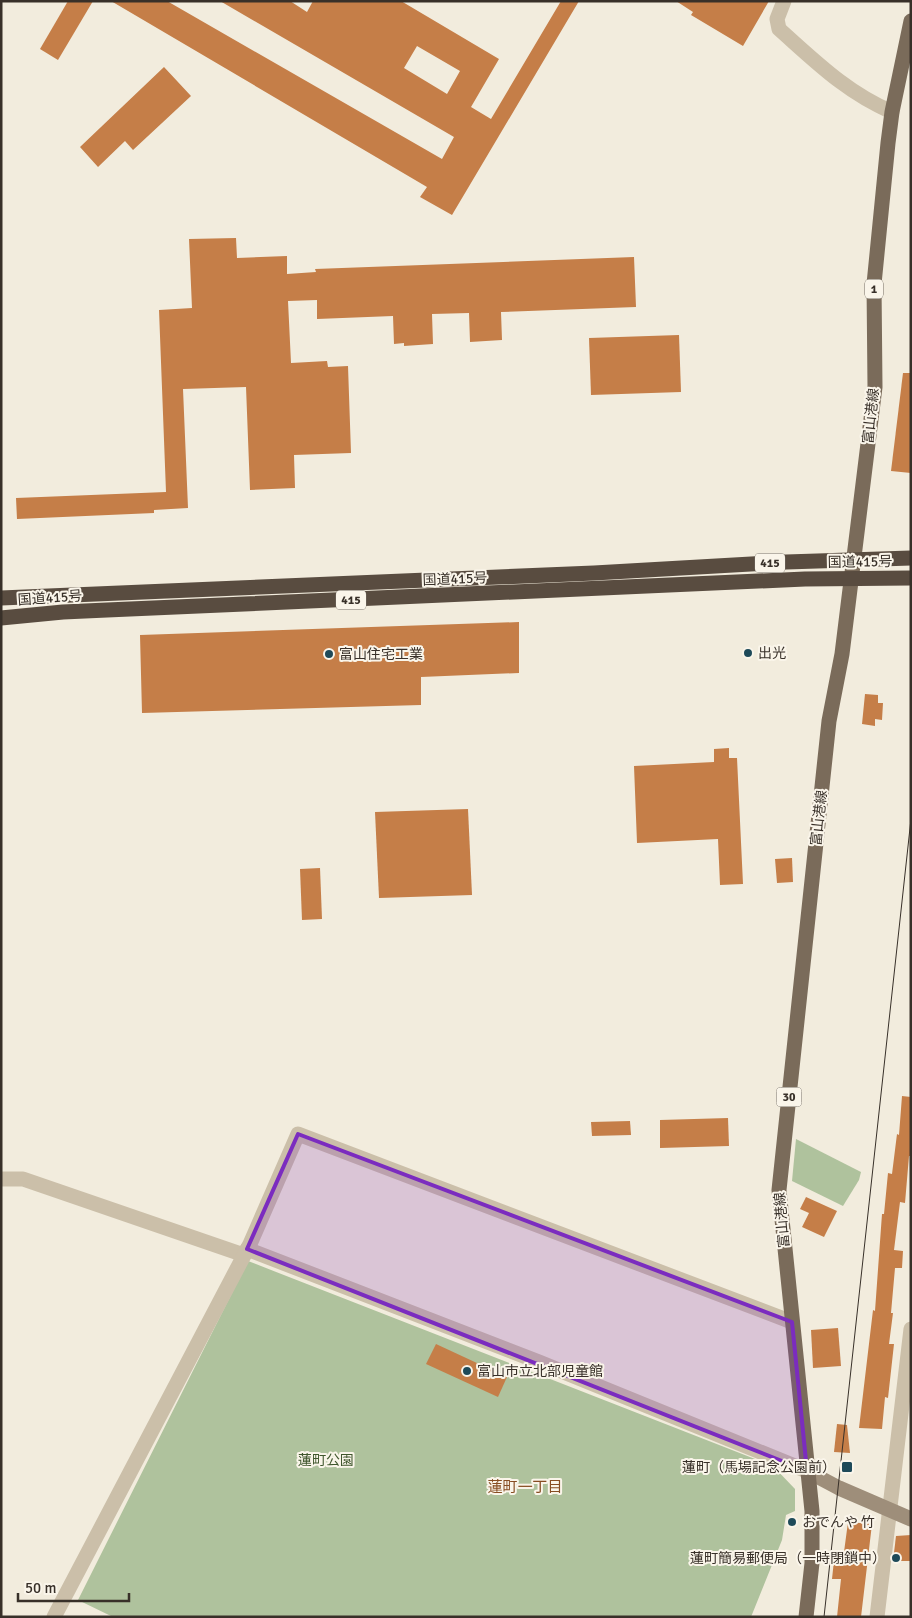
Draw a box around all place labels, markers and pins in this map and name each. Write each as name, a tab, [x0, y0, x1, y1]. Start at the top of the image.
place label: 出光	[758, 645, 786, 662]
place label: 富山住宅工業	[339, 646, 423, 663]
marker: 出光	[742, 647, 754, 659]
marker: 富山住宅工業	[323, 648, 335, 660]
place label: 富山市立北部児童館	[477, 1363, 603, 1380]
marker: 富山市立北部児童館	[461, 1365, 473, 1377]
place label: 蓮町（馬場記念公園前）	[682, 1459, 836, 1476]
marker: 蓮町（馬場記念公園前）	[840, 1460, 854, 1474]
place label: おでんや 竹	[802, 1514, 875, 1531]
marker: おでんや 竹	[786, 1516, 798, 1528]
place label: 蓮町簡易郵便局（一時閉鎖中）	[690, 1550, 886, 1567]
marker: 蓮町簡易郵便局（一時閉鎖中）	[890, 1552, 902, 1564]

